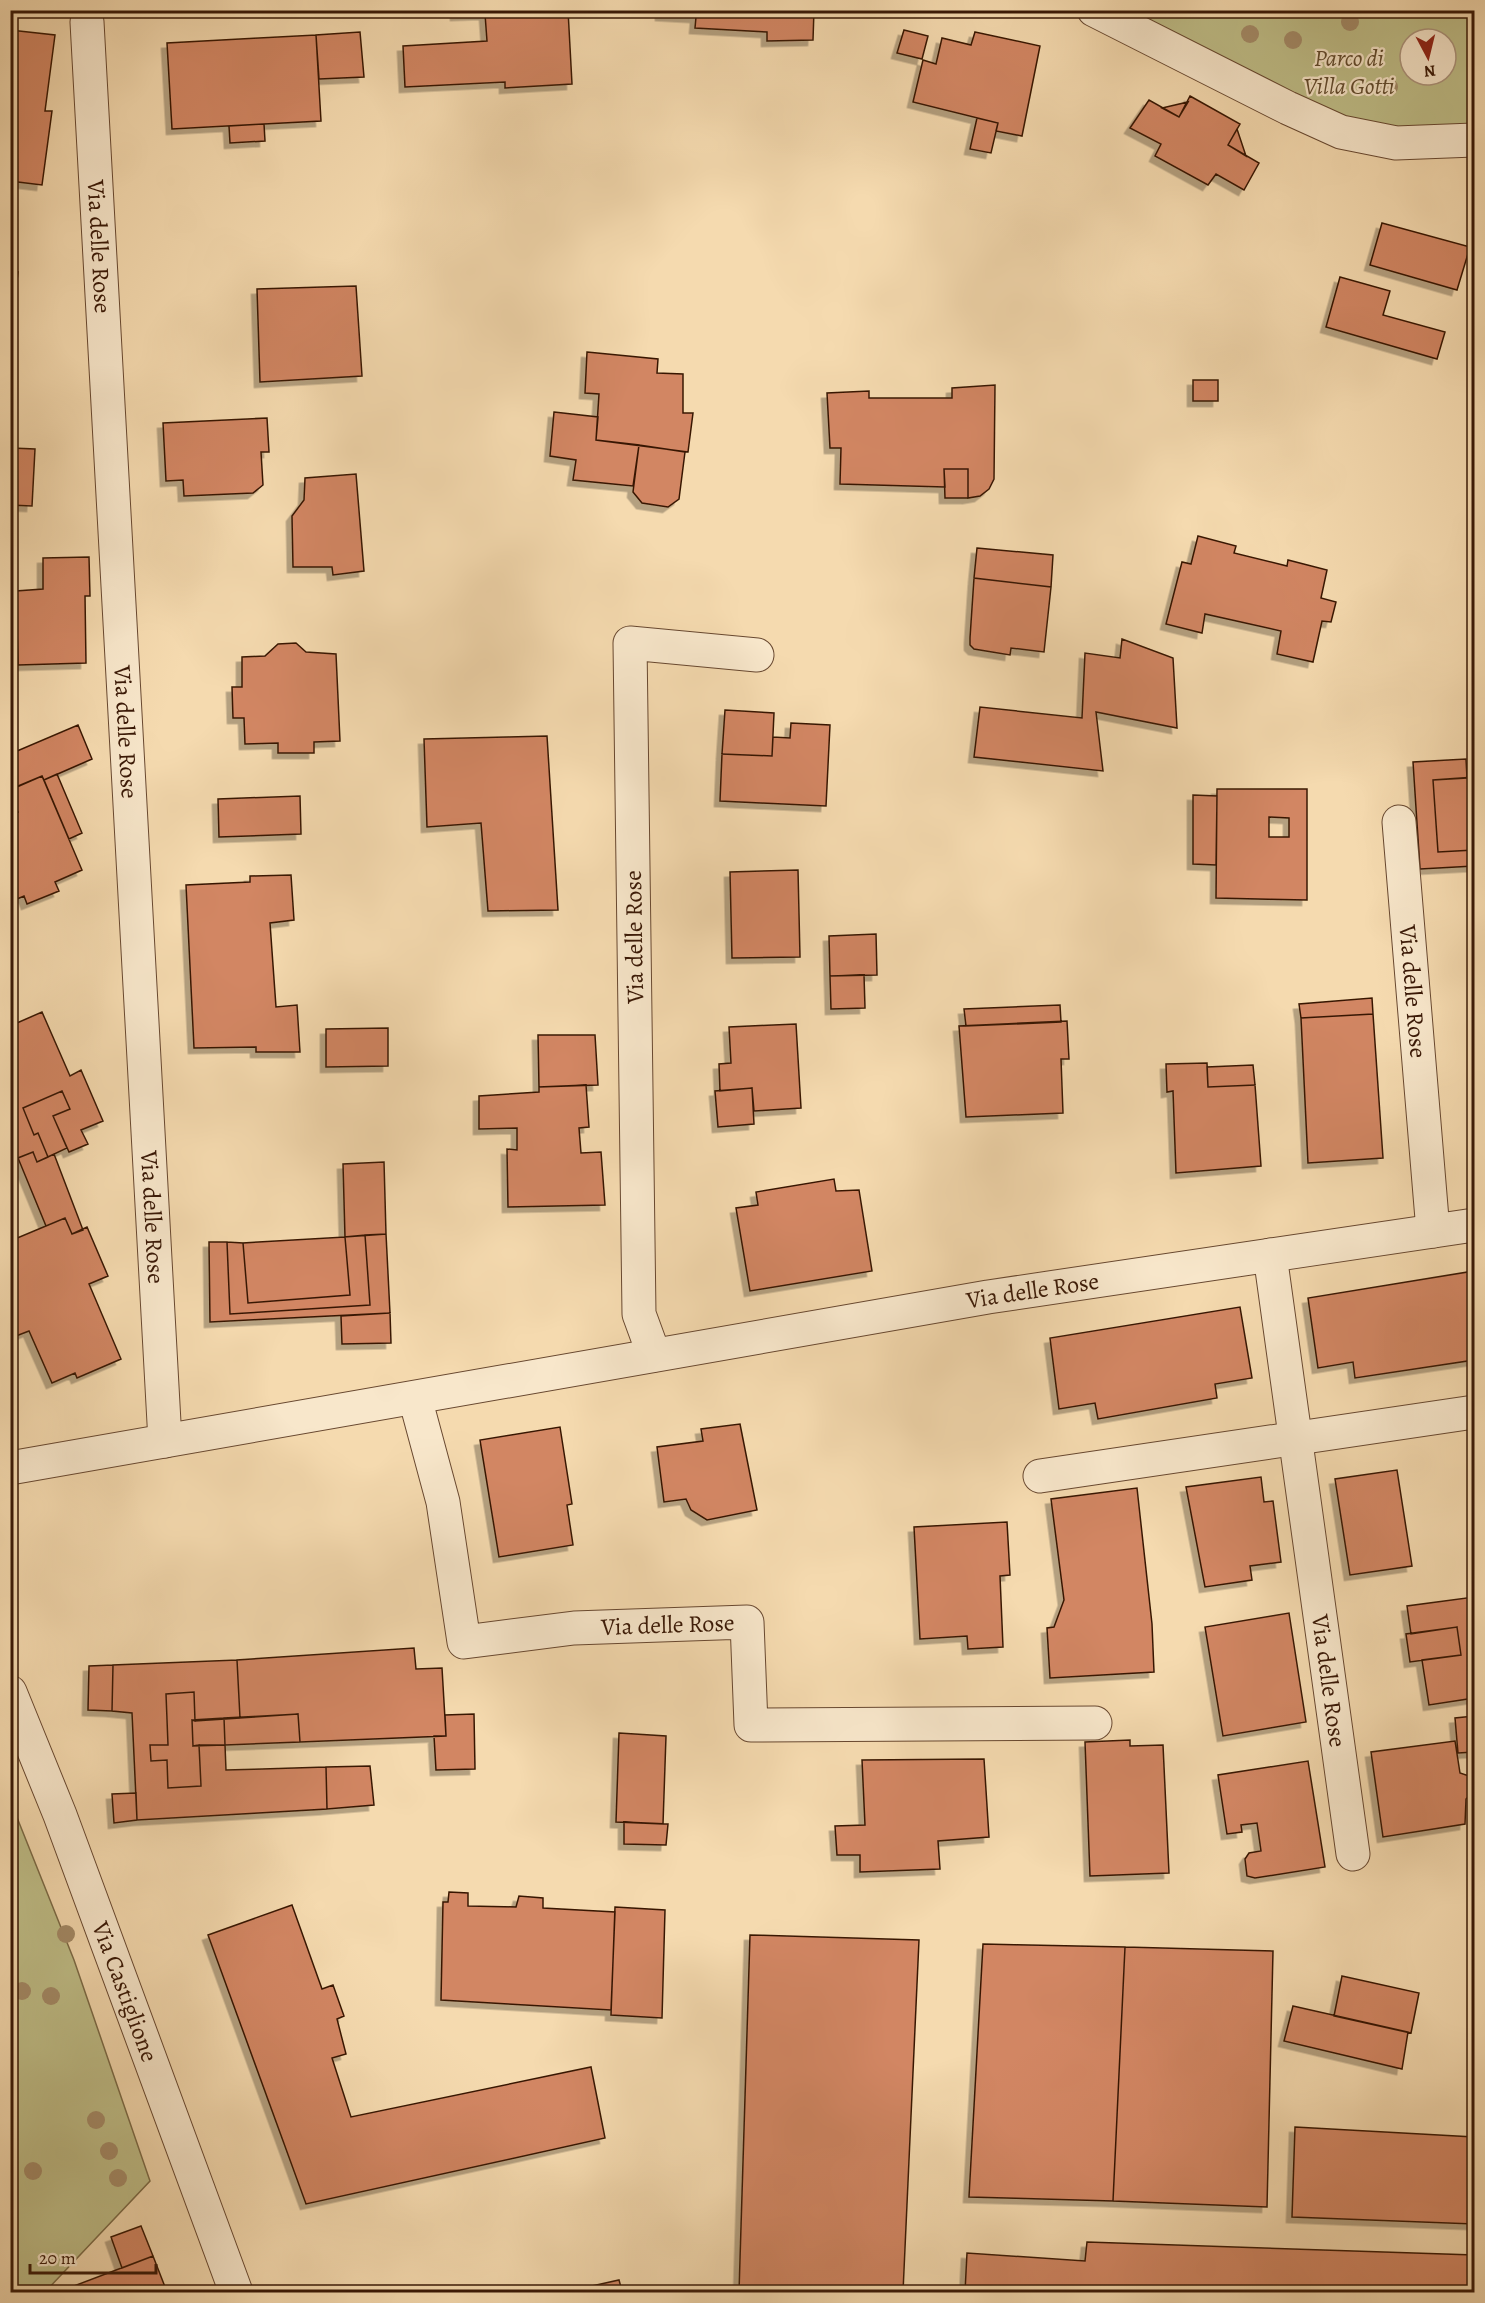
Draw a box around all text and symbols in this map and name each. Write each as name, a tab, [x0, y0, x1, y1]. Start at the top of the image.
north arrow	[1398, 27, 1458, 87]
park label: Parco di Villa Gotti	[1303, 42, 1395, 102]
text: N	[1422, 59, 1437, 83]
street label: Via delle Rose	[80, 178, 119, 314]
street label: Via delle Rose	[106, 663, 146, 800]
street label: Via delle Rose	[617, 870, 651, 1005]
street label: Via delle Rose	[1392, 922, 1435, 1059]
street label: Via delle Rose	[133, 1149, 172, 1285]
street label: Via delle Rose	[963, 1265, 1101, 1317]
street label: Via delle Rose	[599, 1606, 735, 1643]
street label: Via delle Rose	[1304, 1612, 1354, 1749]
street label: Via Castiglione	[84, 1916, 166, 2066]
scale bar	[30, 2237, 156, 2275]
text: 20 m	[39, 2246, 76, 2270]

